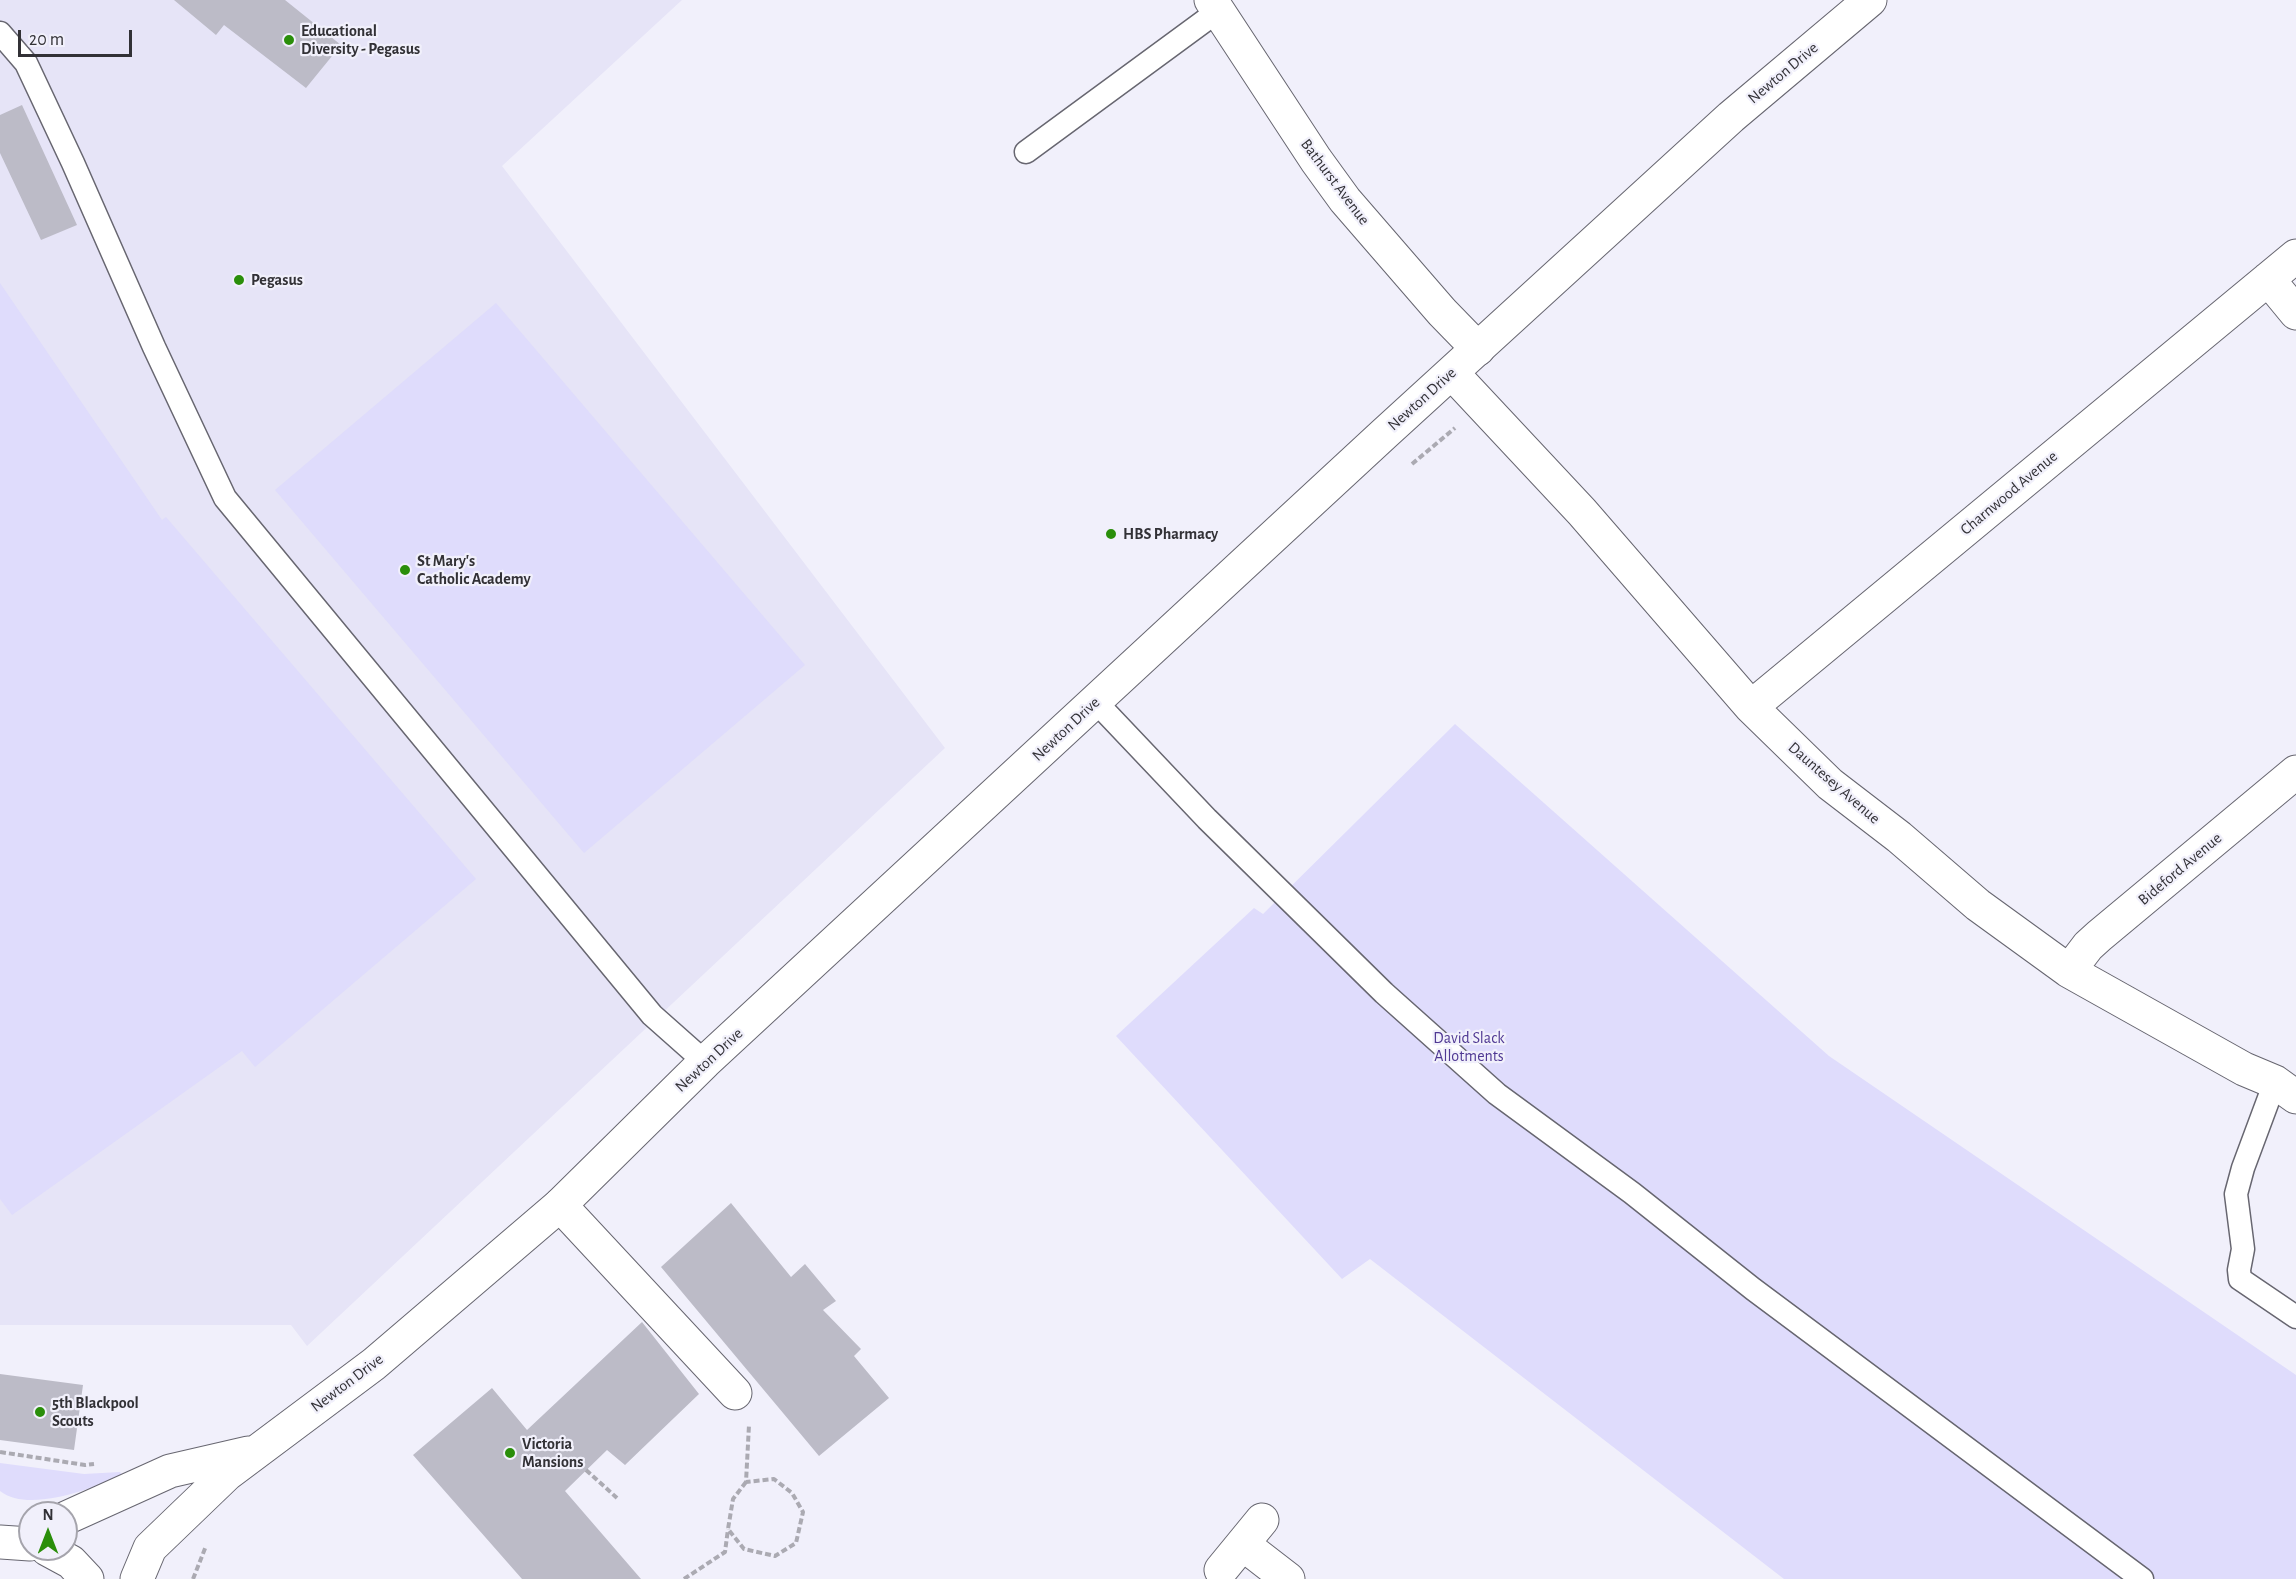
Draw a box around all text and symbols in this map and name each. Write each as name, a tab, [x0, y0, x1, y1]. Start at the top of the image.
scale bar	[21, 18, 135, 56]
place label: Educational Diversity - Pegasus	[301, 21, 420, 59]
text: 20 m	[29, 31, 64, 49]
marker: Educational Diversity - Pegasus	[282, 33, 296, 47]
street label: Newton Drive	[1744, 38, 1822, 108]
street label: Bathurst Avenue	[1296, 135, 1374, 229]
place label: Pegasus	[251, 270, 303, 290]
marker: Pegasus	[232, 273, 246, 287]
street label: Newton Drive	[1384, 363, 1460, 435]
street label: Charnwood Avenue	[1957, 447, 2061, 539]
place label: HBS Pharmacy	[1123, 524, 1218, 544]
marker: HBS Pharmacy	[1104, 527, 1118, 541]
place label: St Mary's Catholic Academy	[417, 551, 531, 589]
marker: St Mary's Catholic Academy	[398, 563, 412, 577]
street label: Newton Drive	[1028, 693, 1104, 765]
street label: Dauntesey Avenue	[1784, 738, 1884, 828]
street label: Bideford Avenue	[2134, 829, 2226, 909]
street label: Newton Drive	[671, 1024, 747, 1096]
park label: David Slack Allotments	[1433, 1028, 1505, 1066]
street label: Newton Drive	[307, 1350, 387, 1416]
place label: 5th Blackpool Scouts	[52, 1393, 139, 1431]
marker: 5th Blackpool Scouts	[33, 1405, 47, 1419]
place label: Victoria Mansions	[522, 1434, 583, 1472]
marker: Victoria Mansions	[503, 1446, 517, 1460]
north arrow	[18, 1501, 78, 1561]
text: N	[42, 1507, 54, 1523]

